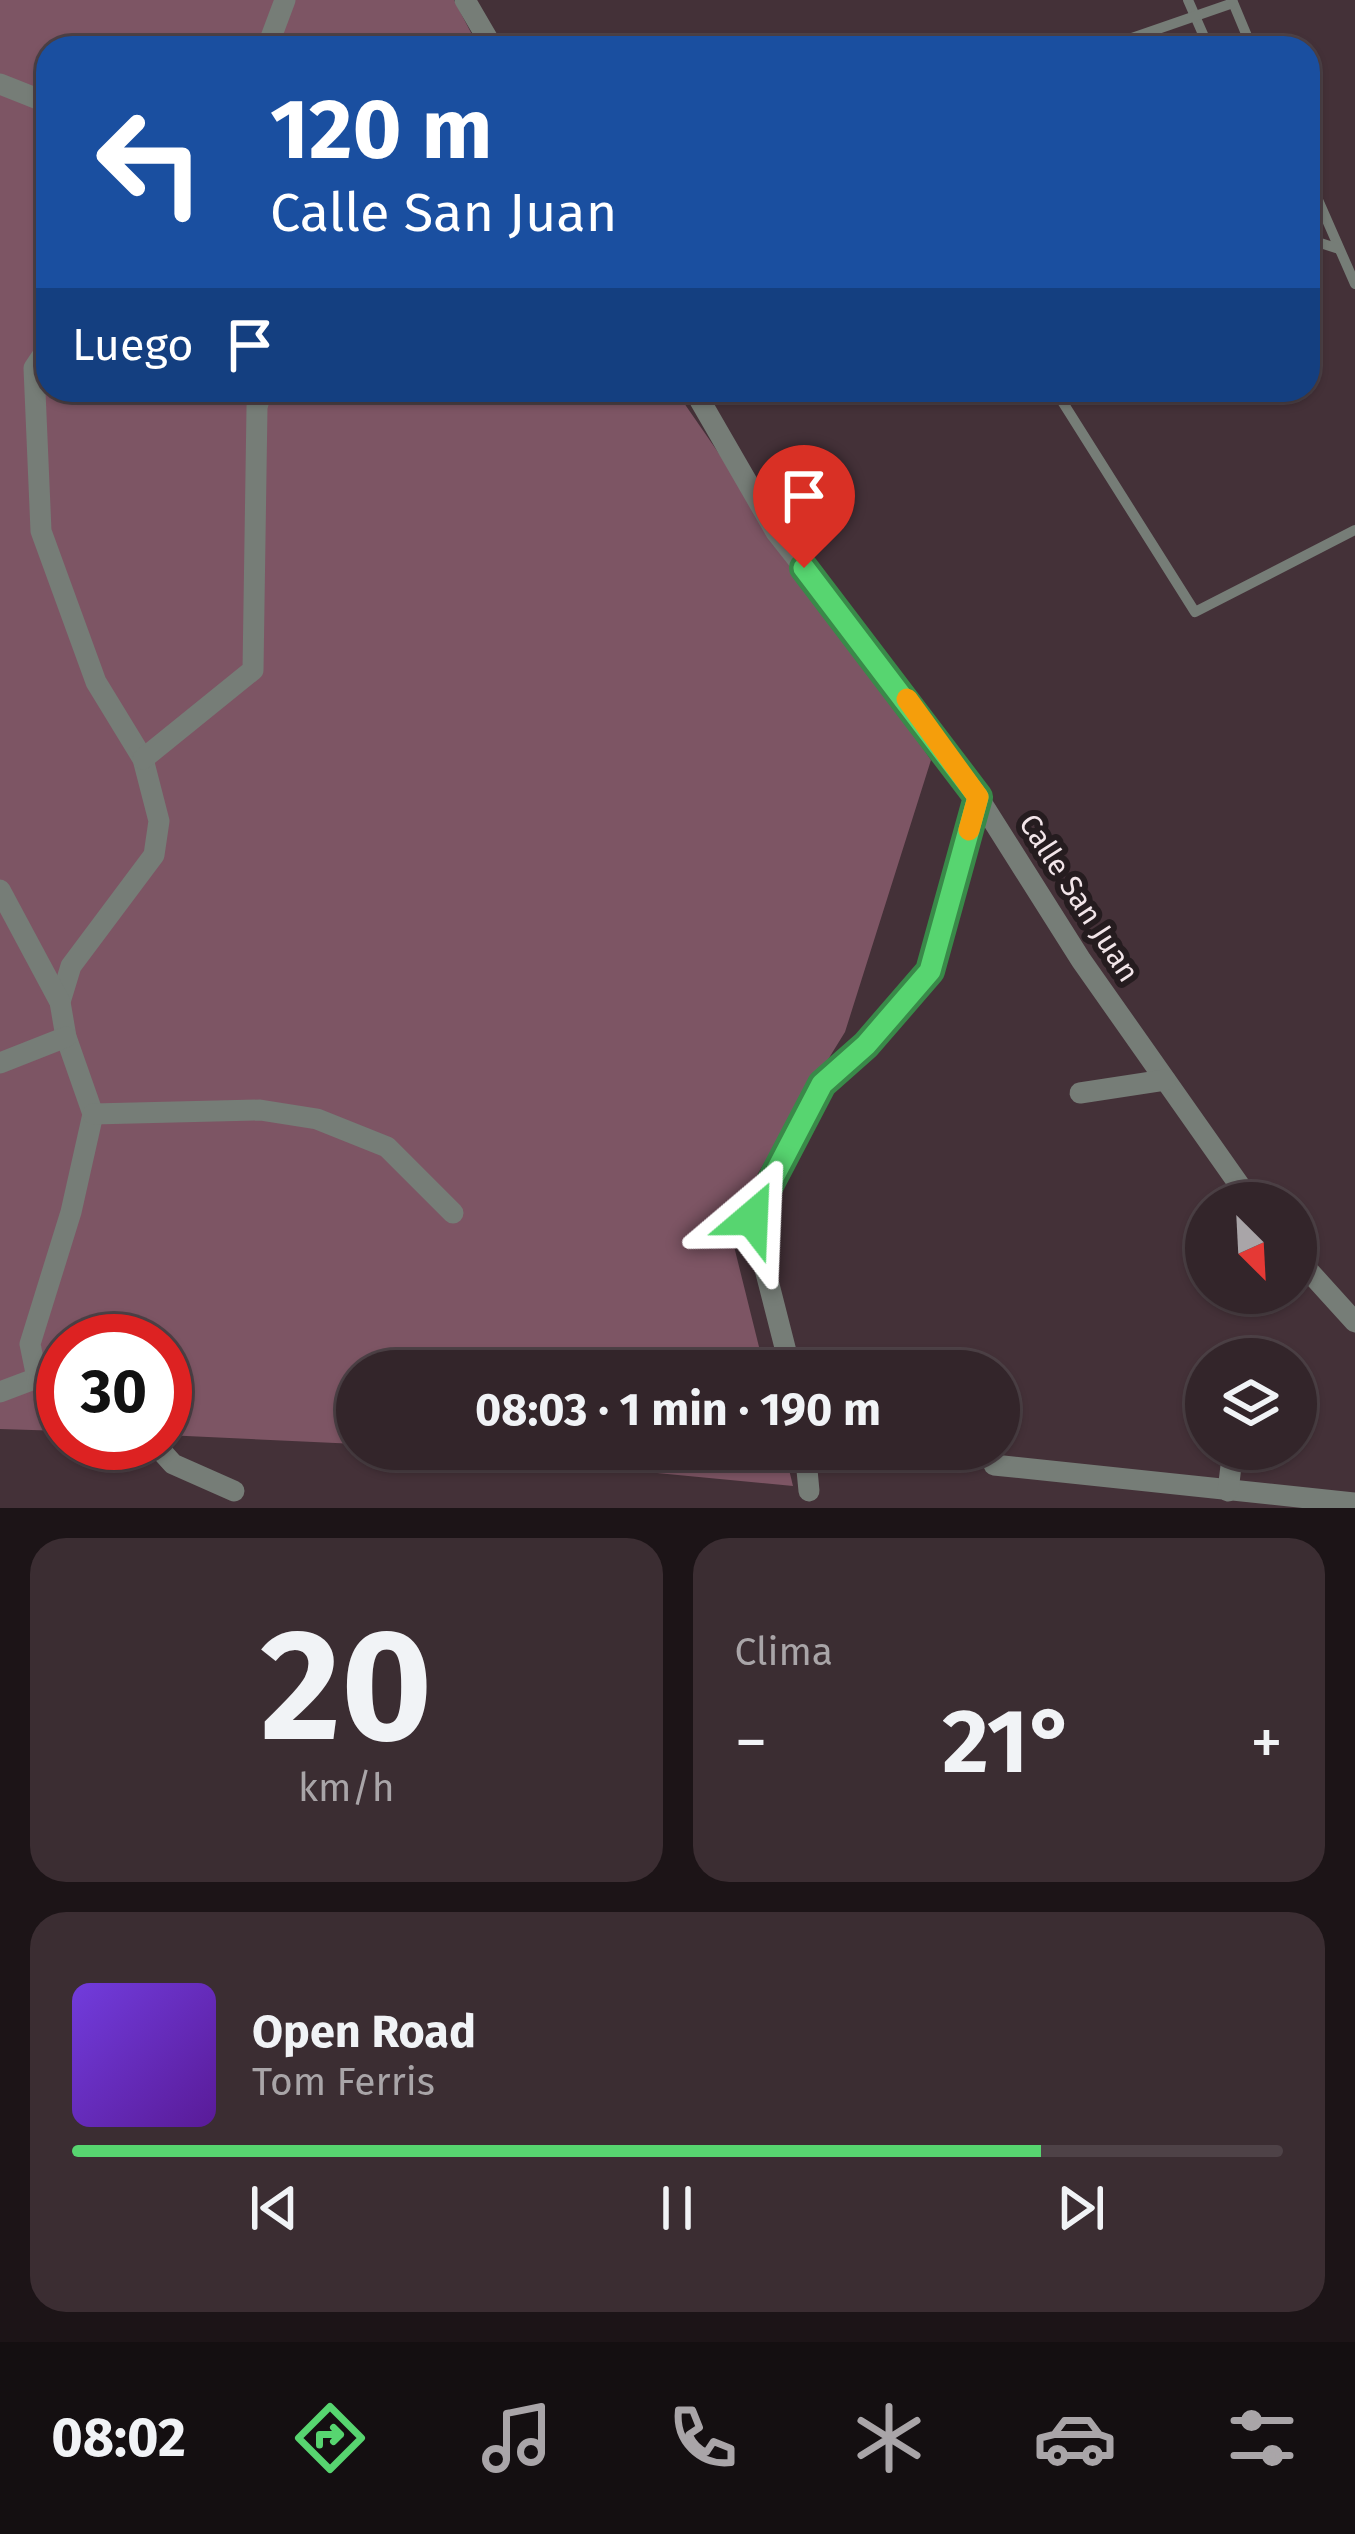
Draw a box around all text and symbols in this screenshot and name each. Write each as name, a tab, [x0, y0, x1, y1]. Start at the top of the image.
text: 120 m	[270, 79, 492, 180]
icon: left	[72, 84, 228, 240]
text: Calle San Juan	[270, 181, 617, 245]
icon: arrive	[217, 312, 283, 378]
text: Luego	[72, 318, 193, 372]
pin	[753, 445, 855, 568]
icon: arrive	[771, 463, 837, 529]
street label: Calle San Juan	[1011, 807, 1147, 989]
position arrow	[689, 1155, 815, 1281]
north arrow	[1185, 1182, 1317, 1314]
map controls	[1185, 1182, 1317, 1470]
speed limit sign: 30	[36, 1314, 192, 1470]
button: layers	[1185, 1338, 1317, 1470]
text: 08:03 · 1 min · 190 m	[475, 1383, 881, 1437]
text: 20	[260, 1593, 432, 1780]
text: Clima	[735, 1629, 833, 1675]
text: 21°	[942, 1688, 1075, 1796]
text: −	[735, 1703, 768, 1782]
text: +	[1250, 1703, 1283, 1782]
text: km/h	[298, 1765, 395, 1811]
text: Open Road	[252, 2005, 476, 2059]
text: Tom Ferris	[252, 2059, 435, 2105]
icon: previous	[241, 2175, 307, 2241]
icon: pause	[644, 2175, 710, 2241]
icon: next	[1048, 2175, 1114, 2241]
icon: directions	[288, 2396, 372, 2480]
icon: music	[475, 2396, 559, 2480]
icon: phone	[661, 2396, 745, 2480]
icon: climate	[847, 2396, 931, 2480]
icon: car	[1033, 2396, 1117, 2480]
icon: filters	[1220, 2396, 1304, 2480]
text: 08:02	[51, 2406, 186, 2470]

